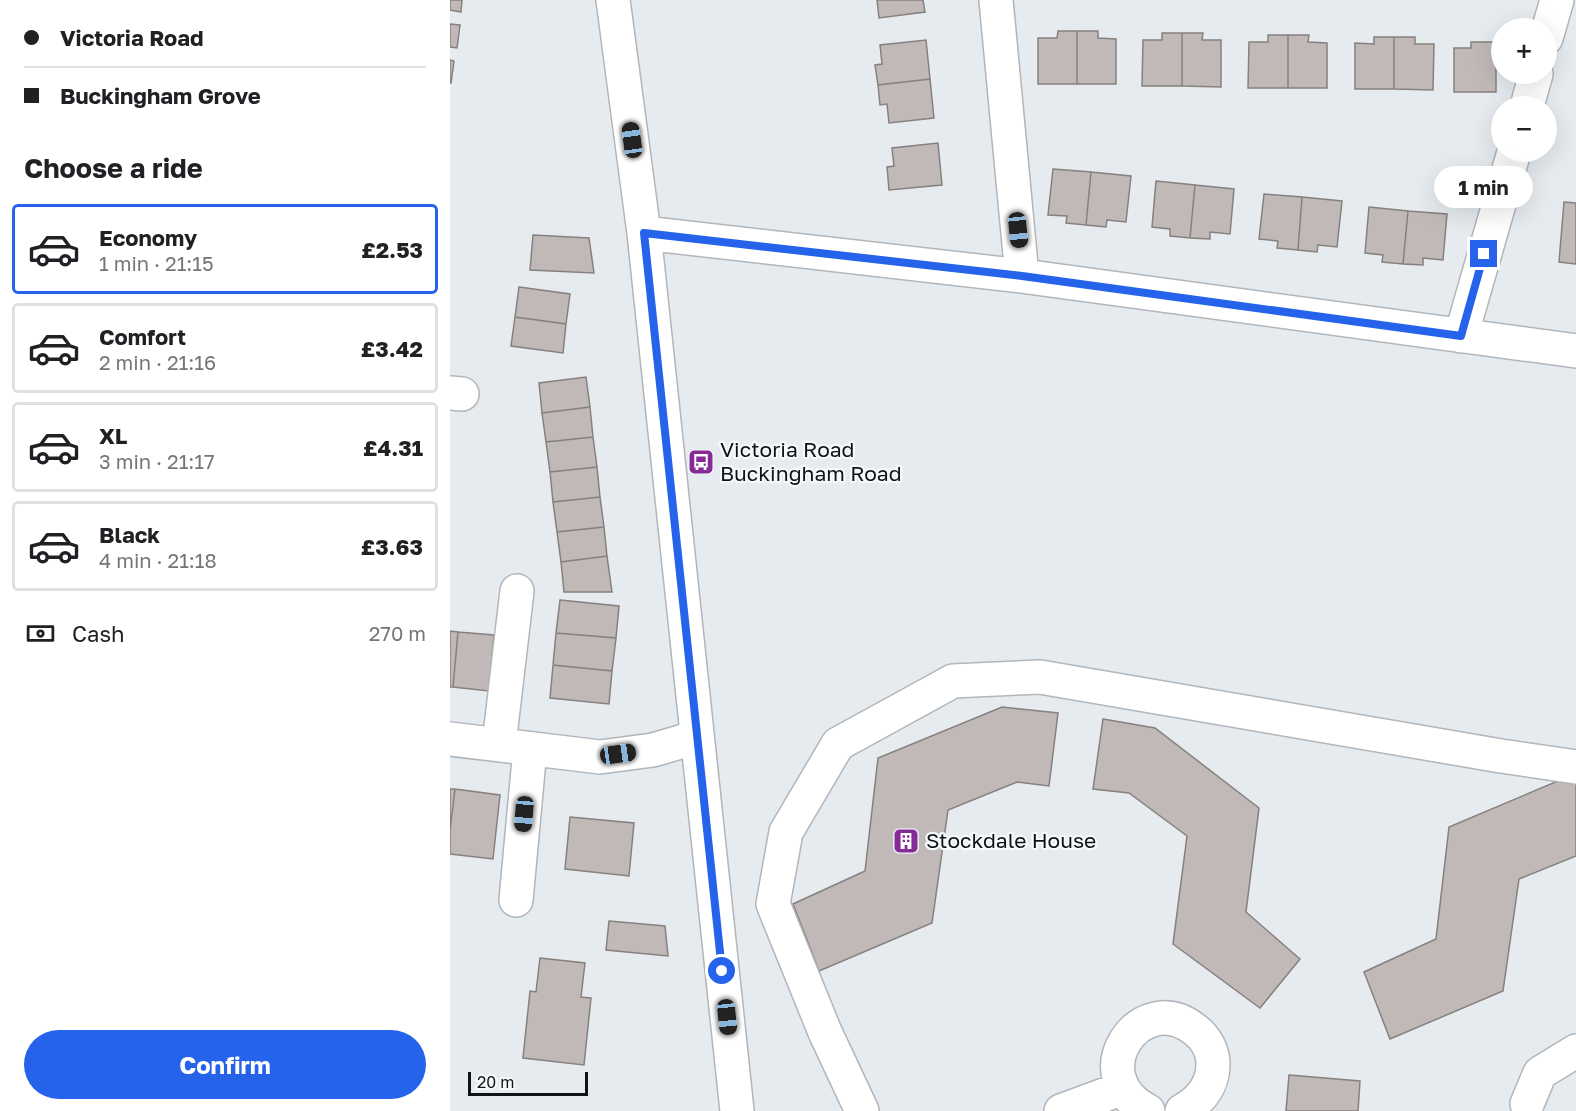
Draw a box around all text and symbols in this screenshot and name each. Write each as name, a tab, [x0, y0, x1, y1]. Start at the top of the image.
map controls	[1491, 18, 1557, 162]
button: +	[1491, 18, 1557, 84]
text: Victoria Road	[60, 24, 204, 51]
text: Buckingham Grove	[60, 82, 261, 109]
button: −	[1491, 96, 1557, 162]
car	[621, 121, 643, 159]
text: Choose a ride	[24, 152, 203, 184]
callout: 1 min	[1434, 167, 1534, 209]
text: 1 min	[1458, 175, 1509, 199]
car	[1007, 211, 1029, 249]
icon: car	[27, 222, 81, 276]
text: Economy	[99, 224, 197, 251]
text: £2.53	[361, 236, 423, 263]
route end	[1470, 240, 1497, 267]
text: 1 min · 21:15	[99, 251, 214, 275]
icon: car	[27, 321, 81, 375]
text: Comfort	[99, 323, 186, 350]
text: £3.42	[361, 335, 423, 362]
text: 2 min · 21:16	[99, 350, 216, 374]
icon: car	[27, 420, 81, 474]
text: XL	[99, 422, 127, 449]
text: £4.31	[363, 434, 423, 461]
place label: Victoria Road Buckingham Road	[720, 436, 902, 486]
bus stop icon: Victoria Road Buckingham Road	[686, 447, 716, 477]
text: 3 min · 21:17	[99, 449, 215, 473]
icon: car	[27, 519, 81, 573]
text: Black	[99, 521, 160, 548]
text: £3.63	[361, 533, 423, 560]
text: 4 min · 21:18	[99, 548, 217, 572]
icon: cash	[24, 617, 57, 650]
text: Cash	[72, 620, 125, 647]
text: 270 m	[369, 621, 426, 645]
car	[599, 743, 637, 765]
car	[513, 795, 535, 833]
building icon: Stockdale House	[891, 826, 921, 856]
place label: Stockdale House	[926, 827, 1096, 853]
route start	[708, 957, 735, 984]
car	[716, 998, 738, 1036]
button: Confirm	[24, 1030, 426, 1099]
scale bar	[468, 1069, 588, 1096]
text: 20 m	[477, 1072, 514, 1092]

